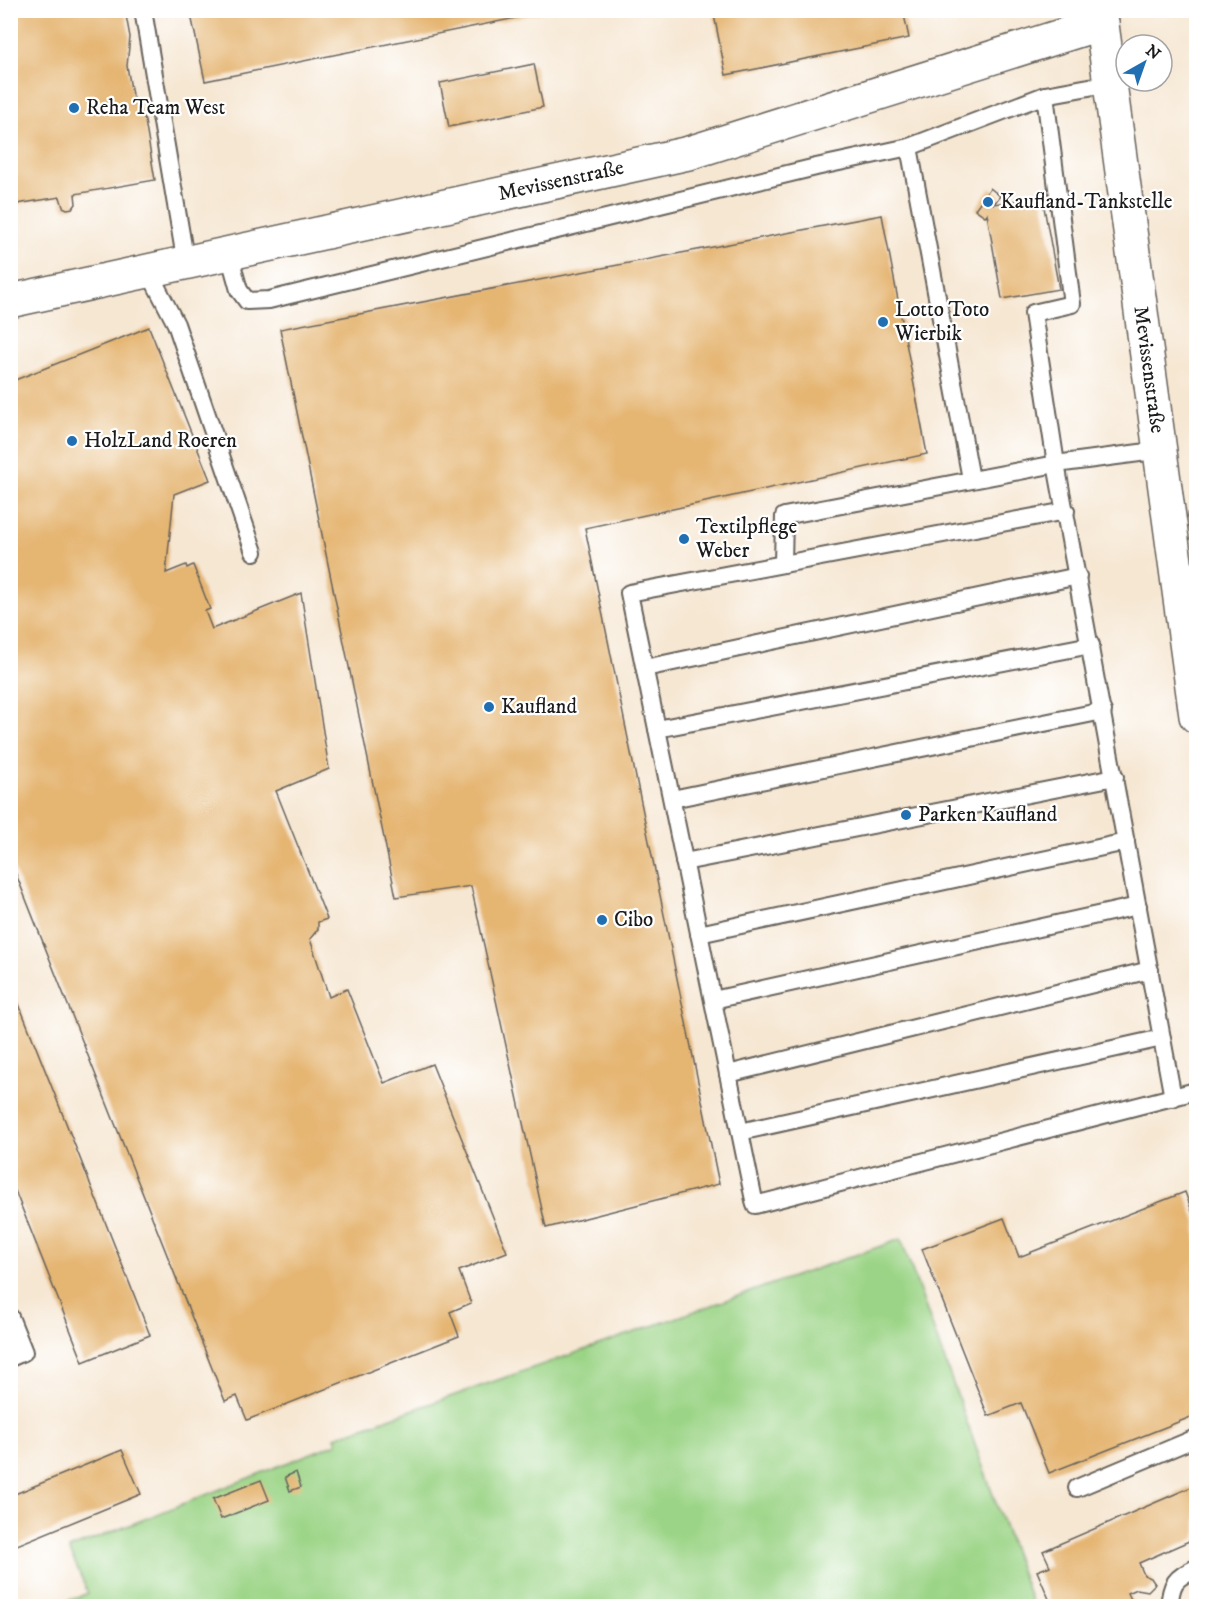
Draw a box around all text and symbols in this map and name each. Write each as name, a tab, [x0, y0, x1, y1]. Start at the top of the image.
north arrow	[1114, 33, 1174, 93]
text: N	[1142, 40, 1164, 64]
place label: Reha Team West	[86, 95, 226, 121]
marker: Reha Team West	[67, 101, 81, 115]
street label: Mevissenstraße	[496, 155, 627, 207]
place label: Kaufland-Tankstelle	[1000, 189, 1173, 215]
marker: Kaufland-Tankstelle	[981, 195, 995, 209]
place label: Lotto Toto Wierbik	[894, 297, 989, 347]
street label: Mevissenstraße	[1127, 305, 1170, 435]
marker: Lotto Toto Wierbik	[876, 315, 890, 329]
place label: HolzLand Roeren	[84, 428, 237, 454]
marker: HolzLand Roeren	[65, 434, 79, 448]
place label: Textilpflege Weber	[695, 514, 798, 564]
marker: Textilpflege Weber	[677, 532, 691, 546]
place label: Kaufland	[501, 694, 578, 720]
marker: Kaufland	[482, 700, 496, 714]
place label: Parken Kaufland	[918, 802, 1058, 828]
marker: Parken Kaufland	[899, 808, 913, 822]
place label: Cibo	[614, 907, 653, 933]
marker: Cibo	[595, 913, 609, 927]

